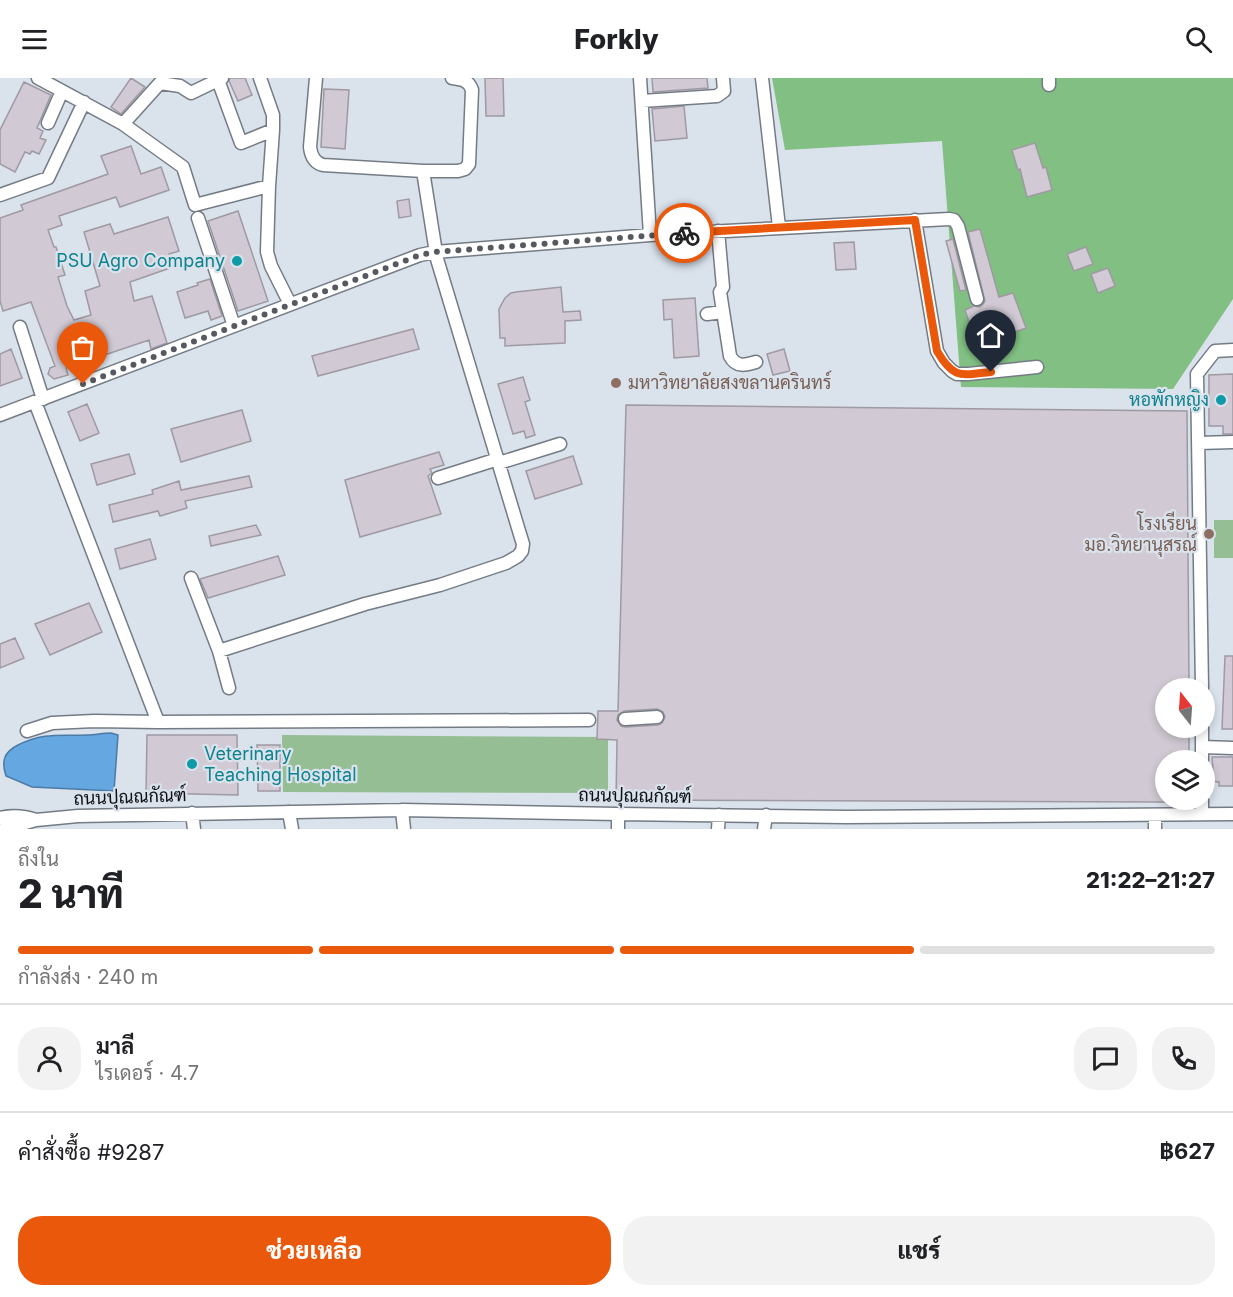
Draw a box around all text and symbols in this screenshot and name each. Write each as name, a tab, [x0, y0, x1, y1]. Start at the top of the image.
icon: menu	[18, 23, 51, 56]
text: Forkly	[574, 23, 659, 56]
icon: search	[1182, 23, 1215, 56]
courier	[654, 203, 714, 263]
icon: bike	[668, 217, 701, 250]
place label: PSU Agro Company	[56, 250, 225, 271]
marker: PSU Agro Company	[230, 254, 244, 268]
pin	[965, 310, 1016, 372]
icon: home	[974, 319, 1007, 352]
pin	[57, 322, 108, 384]
icon: bag	[66, 331, 99, 364]
place label: มหาวิทยาลัยสงขลานครินทร์	[628, 370, 832, 393]
marker: มหาวิทยาลัยสงขลานครินทร์	[609, 376, 623, 390]
place label: หอพักหญิง	[1129, 389, 1209, 411]
marker: หอพักหญิง	[1214, 393, 1228, 407]
place label: โรงเรียน มอ.วิทยานุสรณ์	[1085, 511, 1197, 557]
marker: โรงเรียน มอ.วิทยานุสรณ์	[1202, 527, 1216, 541]
north arrow	[1155, 678, 1215, 738]
map controls	[1155, 678, 1215, 810]
place label: Veterinary Teaching Hospital	[204, 743, 357, 785]
button: layers	[1155, 750, 1215, 810]
marker: Veterinary Teaching Hospital	[185, 757, 199, 771]
street label: ถนนปุณณกัณฑ์	[73, 782, 187, 811]
street label: ถนนปุณณกัณฑ์	[578, 782, 692, 809]
text: ถึงใน	[18, 847, 59, 871]
text: 21:22–21:27	[1086, 867, 1215, 893]
text: 2 นาที	[18, 870, 124, 917]
text: กำลังส่ง · 240 m	[18, 965, 158, 989]
button: person	[18, 1027, 81, 1090]
button: chat	[1074, 1027, 1137, 1090]
button: phone	[1152, 1027, 1215, 1090]
text: มาลี	[96, 1033, 134, 1059]
text: ไรเดอร์ · 4.7	[96, 1061, 199, 1085]
text: ฿627	[1160, 1138, 1215, 1164]
text: คำสั่งซื้อ #9287	[18, 1139, 164, 1165]
button: ช่วยเหลือ	[18, 1216, 611, 1285]
button: แชร์	[623, 1216, 1215, 1285]

